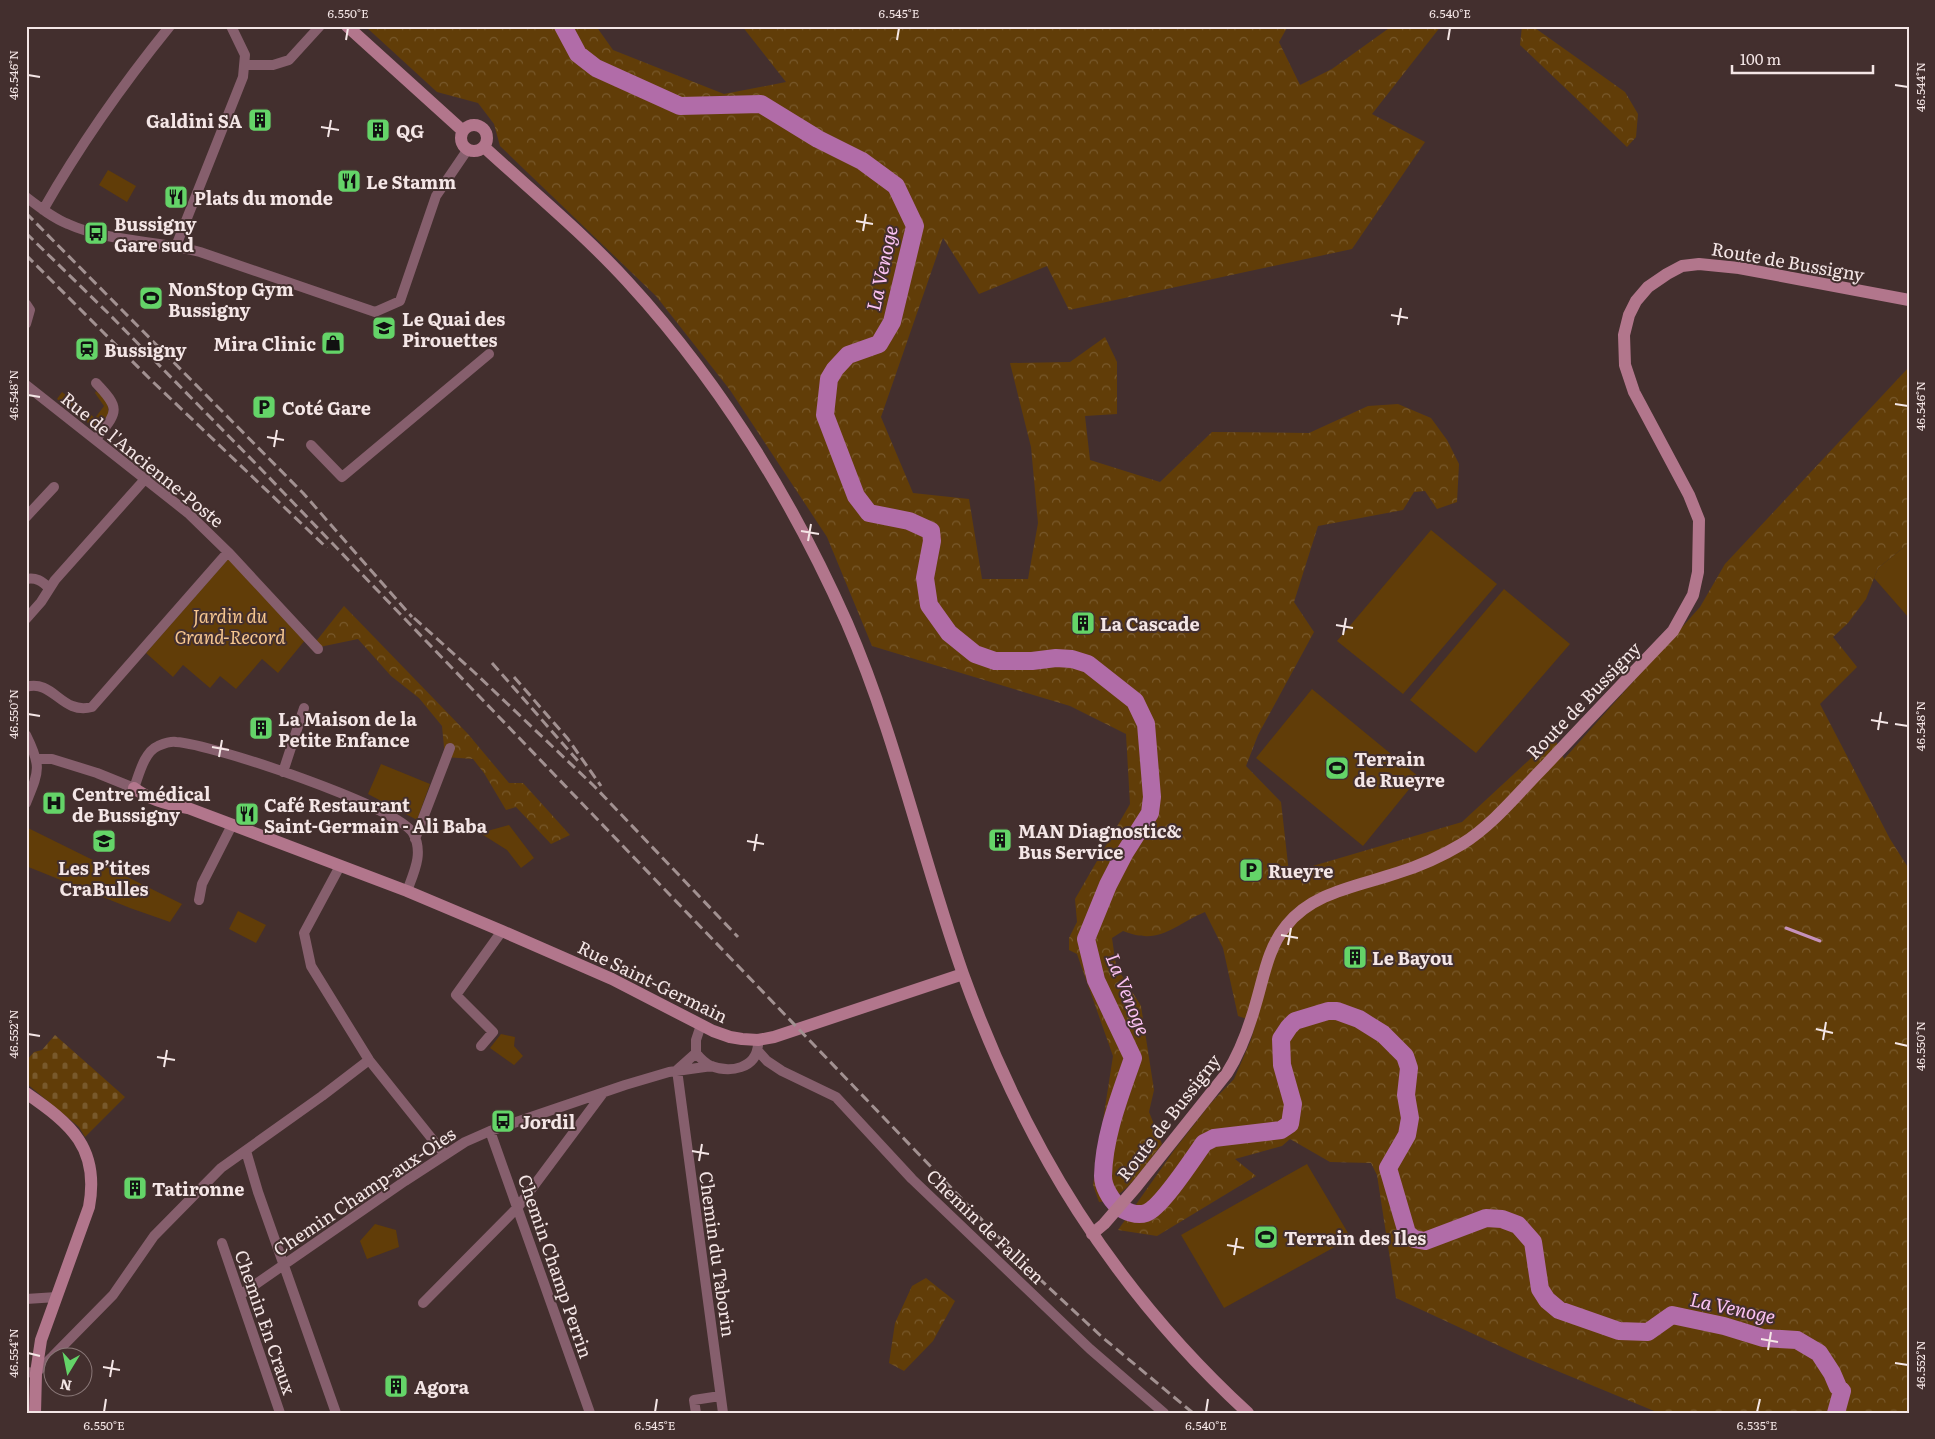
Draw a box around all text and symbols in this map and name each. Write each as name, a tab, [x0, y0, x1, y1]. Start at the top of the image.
text: 6.550°E	[327, 4, 369, 22]
text: 6.545°E	[879, 4, 920, 22]
text: 6.540°E	[1429, 4, 1471, 22]
scale bar	[1732, 42, 1874, 74]
text: 100 m	[1740, 47, 1781, 70]
text: 46.546°N	[4, 50, 22, 100]
text: 46.544°N	[1911, 62, 1929, 112]
place label: Galdini SA	[146, 107, 242, 134]
building icon: Galdini SA	[247, 107, 273, 133]
building icon: QG	[365, 117, 391, 143]
place label: QG	[396, 117, 424, 144]
restaurant icon: Le Stamm	[336, 168, 362, 194]
place label: Le Stamm	[366, 168, 456, 195]
restaurant icon: Plats du monde	[163, 184, 189, 210]
place label: Plats du monde	[194, 184, 333, 211]
place label: Bussigny Gare sud	[114, 210, 196, 258]
bus stop icon: Bussigny Gare sud	[83, 220, 109, 246]
water label: La Venoge	[858, 223, 904, 313]
street label: Route de Bussigny	[1710, 234, 1867, 288]
place label: NonStop Gym Bussigny	[168, 275, 294, 323]
sports icon: NonStop Gym Bussigny	[138, 285, 164, 311]
place label: Le Quai des Pirouettes	[402, 305, 505, 353]
school or university icon: Le Quai des Pirouettes	[371, 315, 397, 341]
place label: Mira Clinic	[214, 330, 316, 357]
shop icon: Mira Clinic	[320, 330, 346, 356]
station icon: Bussigny	[74, 336, 100, 362]
place label: Bussigny	[104, 336, 186, 363]
text: 46.548°N	[4, 370, 22, 420]
text: 46.546°N	[1911, 381, 1929, 431]
street label: Rue de l'Ancienne-Poste	[56, 385, 230, 533]
parking icon: Coté Gare	[251, 394, 277, 420]
place label: Coté Gare	[282, 394, 371, 421]
park label: Jardin du Grand-Record	[174, 602, 286, 650]
building icon: La Cascade	[1070, 610, 1096, 636]
place label: La Cascade	[1100, 610, 1200, 637]
street label: Route de Bussigny	[1520, 635, 1647, 765]
text: 46.550°N	[4, 689, 22, 739]
text: 46.548°N	[1911, 701, 1929, 751]
place label: La Maison de la Petite Enfance	[278, 705, 417, 753]
building icon: La Maison de la Petite Enfance	[248, 715, 274, 741]
place label: Terrain de Rueyre	[1354, 745, 1445, 793]
sports icon: Terrain de Rueyre	[1324, 755, 1350, 781]
place label: Centre médical de Bussigny	[72, 780, 211, 828]
hospital icon: Centre médical de Bussigny	[41, 790, 67, 816]
place label: Café Restaurant Saint-Germain - Ali Baba	[264, 791, 488, 839]
restaurant icon: Café Restaurant Saint-Germain - Ali Baba	[234, 801, 260, 827]
place label: MAN Diagnostic& Bus Service	[1018, 817, 1182, 865]
building icon: MAN Diagnostic& Bus Service	[987, 827, 1013, 853]
school or university icon: Les P’tites CraBulles	[91, 828, 117, 854]
place label: Les P’tites CraBulles	[58, 854, 150, 902]
parking icon: Rueyre	[1238, 857, 1264, 883]
place label: Rueyre	[1268, 857, 1333, 884]
street label: Rue Saint-Germain	[573, 933, 733, 1029]
building icon: Le Bayou	[1342, 944, 1368, 970]
place label: Le Bayou	[1372, 944, 1453, 971]
water label: La Venoge	[1100, 949, 1158, 1039]
text: 46.552°N	[4, 1009, 22, 1059]
text: 46.550°N	[1911, 1021, 1929, 1071]
street label: Route de Bussigny	[1110, 1047, 1227, 1186]
bus stop icon: Jordil	[490, 1108, 516, 1134]
place label: Jordil	[520, 1108, 576, 1135]
street label: Chemin Champ-aux-Oies	[267, 1120, 461, 1262]
street label: Chemin de Fallien	[921, 1162, 1051, 1290]
street label: Chemin du Taborin	[693, 1169, 743, 1339]
street label: Chemin Champ Perrin	[512, 1170, 600, 1362]
building icon: Tatironne	[122, 1175, 148, 1201]
place label: Tatironne	[152, 1175, 244, 1202]
sports icon: Terrain des Iles	[1253, 1224, 1279, 1250]
place label: Terrain des Iles	[1284, 1224, 1426, 1251]
street label: Chemin En Craux	[229, 1246, 304, 1399]
water label: La Venoge	[1688, 1284, 1778, 1330]
text: 46.554°N	[4, 1328, 22, 1378]
text: 46.552°N	[1911, 1340, 1929, 1390]
north arrow	[42, 1346, 92, 1396]
building icon: Agora	[383, 1373, 409, 1399]
place label: Agora	[414, 1373, 470, 1400]
text: N	[58, 1375, 73, 1397]
text: 6.550°E	[83, 1416, 125, 1434]
text: 6.545°E	[635, 1416, 676, 1434]
text: 6.540°E	[1185, 1416, 1227, 1434]
text: 6.535°E	[1737, 1416, 1778, 1434]

